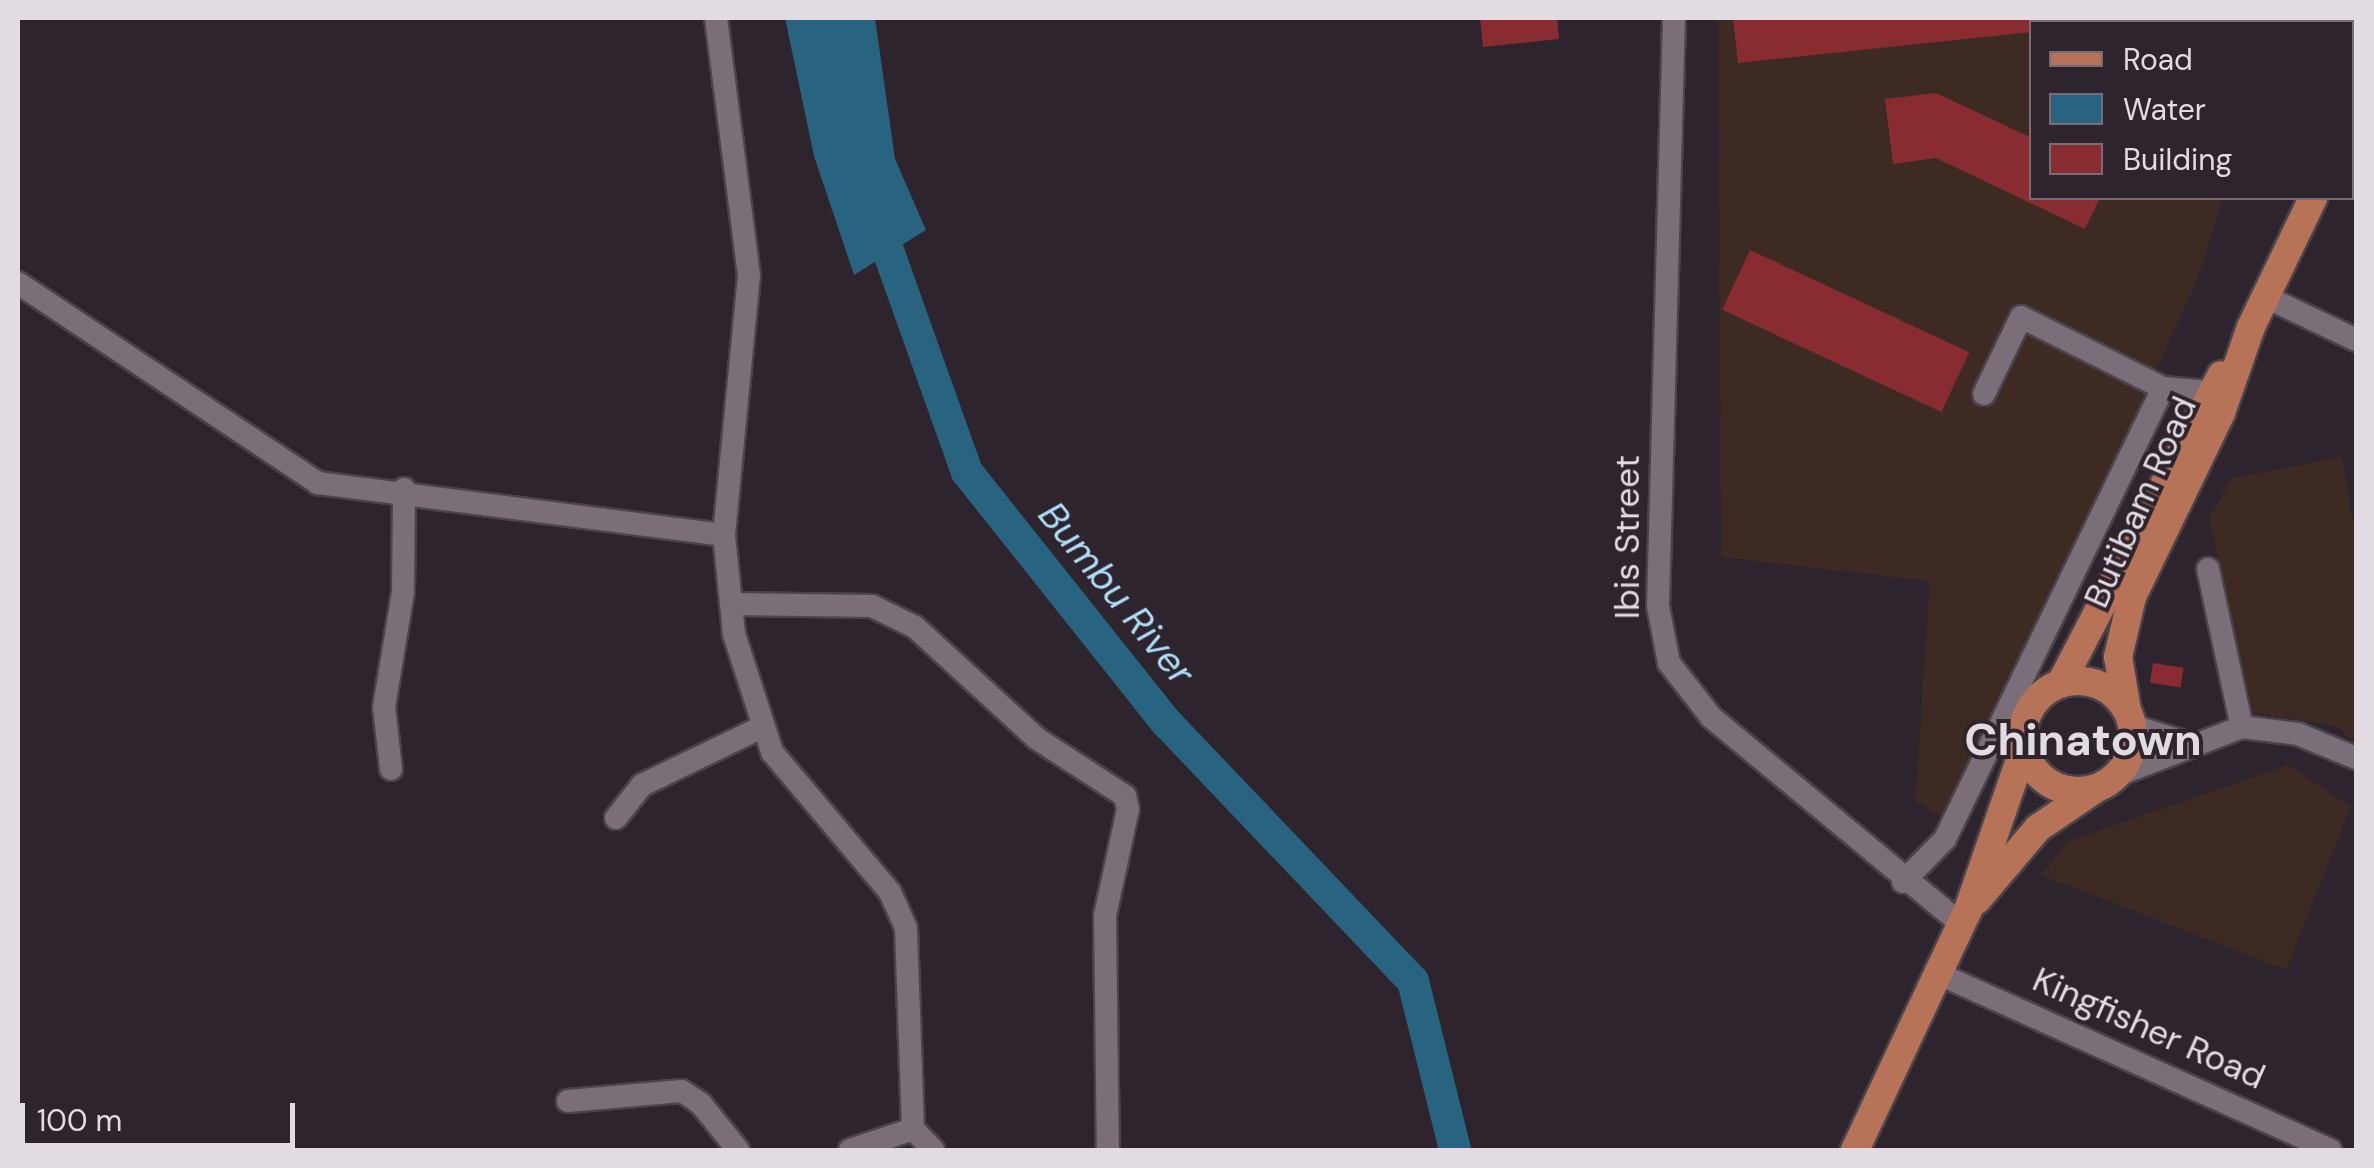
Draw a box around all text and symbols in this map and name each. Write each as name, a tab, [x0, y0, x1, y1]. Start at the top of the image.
legend	[2029, 20, 2354, 200]
text: Road	[2123, 40, 2193, 79]
text: Water	[2123, 90, 2206, 129]
text: Building	[2123, 140, 2232, 179]
street label: Butibam Road	[2075, 390, 2205, 614]
street label: Ibis Street	[1606, 455, 1648, 619]
water label: Bumbu River	[1028, 493, 1204, 695]
district label: Chinatown	[1964, 713, 2202, 767]
street label: Kingfisher Road	[2027, 958, 2271, 1098]
scale bar	[25, 1083, 300, 1145]
text: 100 m	[37, 1101, 122, 1140]

